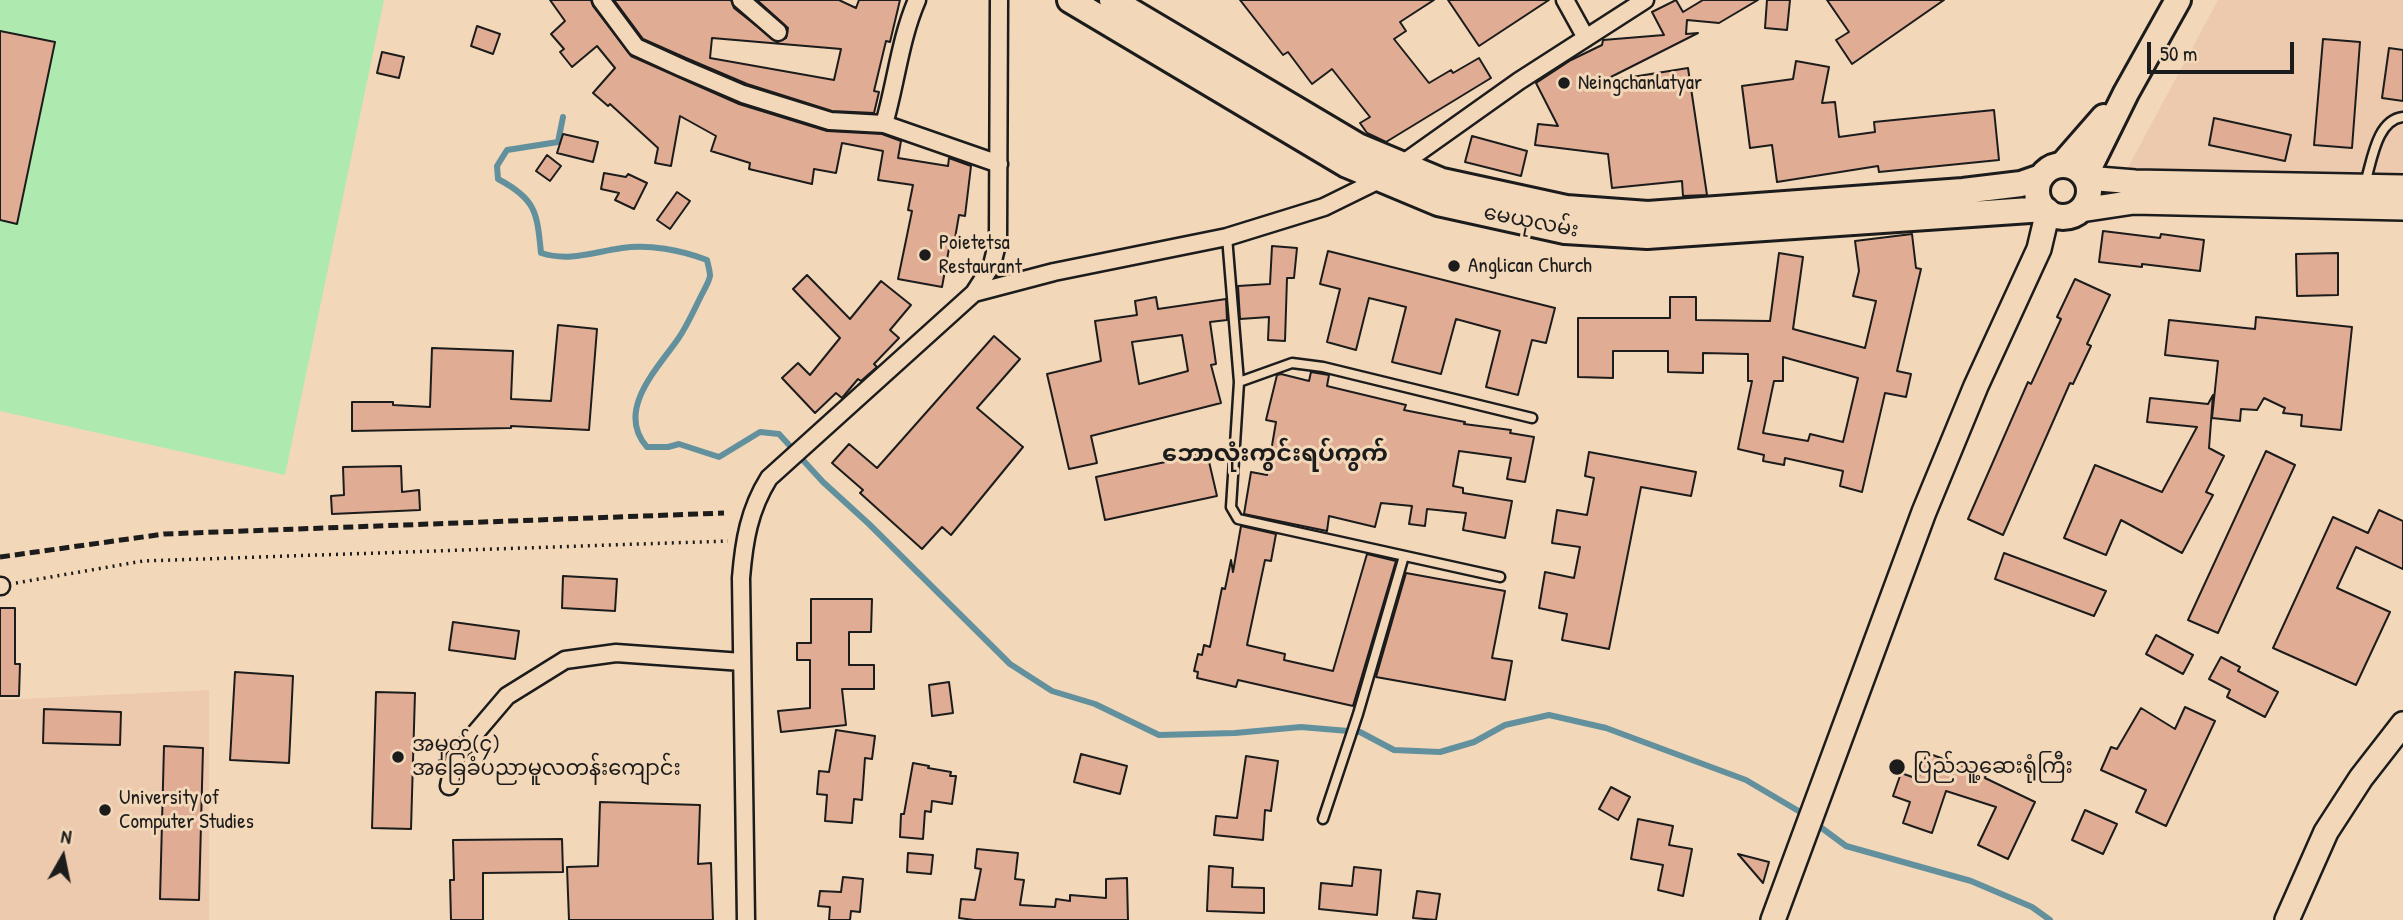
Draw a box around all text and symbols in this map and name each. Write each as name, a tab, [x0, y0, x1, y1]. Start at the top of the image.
scale bar	[2151, 28, 2298, 72]
text: 50 m	[2160, 39, 2197, 68]
place label: Neingchanlatyar	[1578, 70, 1702, 96]
marker: Neingchanlatyar	[1556, 75, 1572, 91]
street label: မေယုလမ်း	[1482, 200, 1580, 244]
place label: Poietetsa Restaurant	[939, 230, 1022, 280]
marker: Poietetsa Restaurant	[917, 247, 933, 263]
place label: Anglican Church	[1468, 253, 1592, 279]
marker: Anglican Church	[1446, 258, 1462, 274]
district label: ဘောလုံးကွင်းရပ်ကွက်	[1162, 441, 1388, 469]
place label: အမှတ်(၄) အခြေခံပညာမူလတန်းကျောင်း	[412, 732, 681, 782]
marker: အမှတ်(၄) အခြေခံပညာမူလတန်းကျောင်း	[390, 749, 406, 765]
place label: ပြည်သူ့ဆေးရုံကြီး	[1913, 754, 2073, 780]
marker: ပြည်သူ့ဆေးရုံကြီး	[1887, 757, 1907, 777]
place label: University of Computer Studies	[119, 785, 254, 835]
marker: University of Computer Studies	[97, 802, 113, 818]
north arrow	[28, 822, 98, 892]
text: N	[59, 823, 73, 850]

